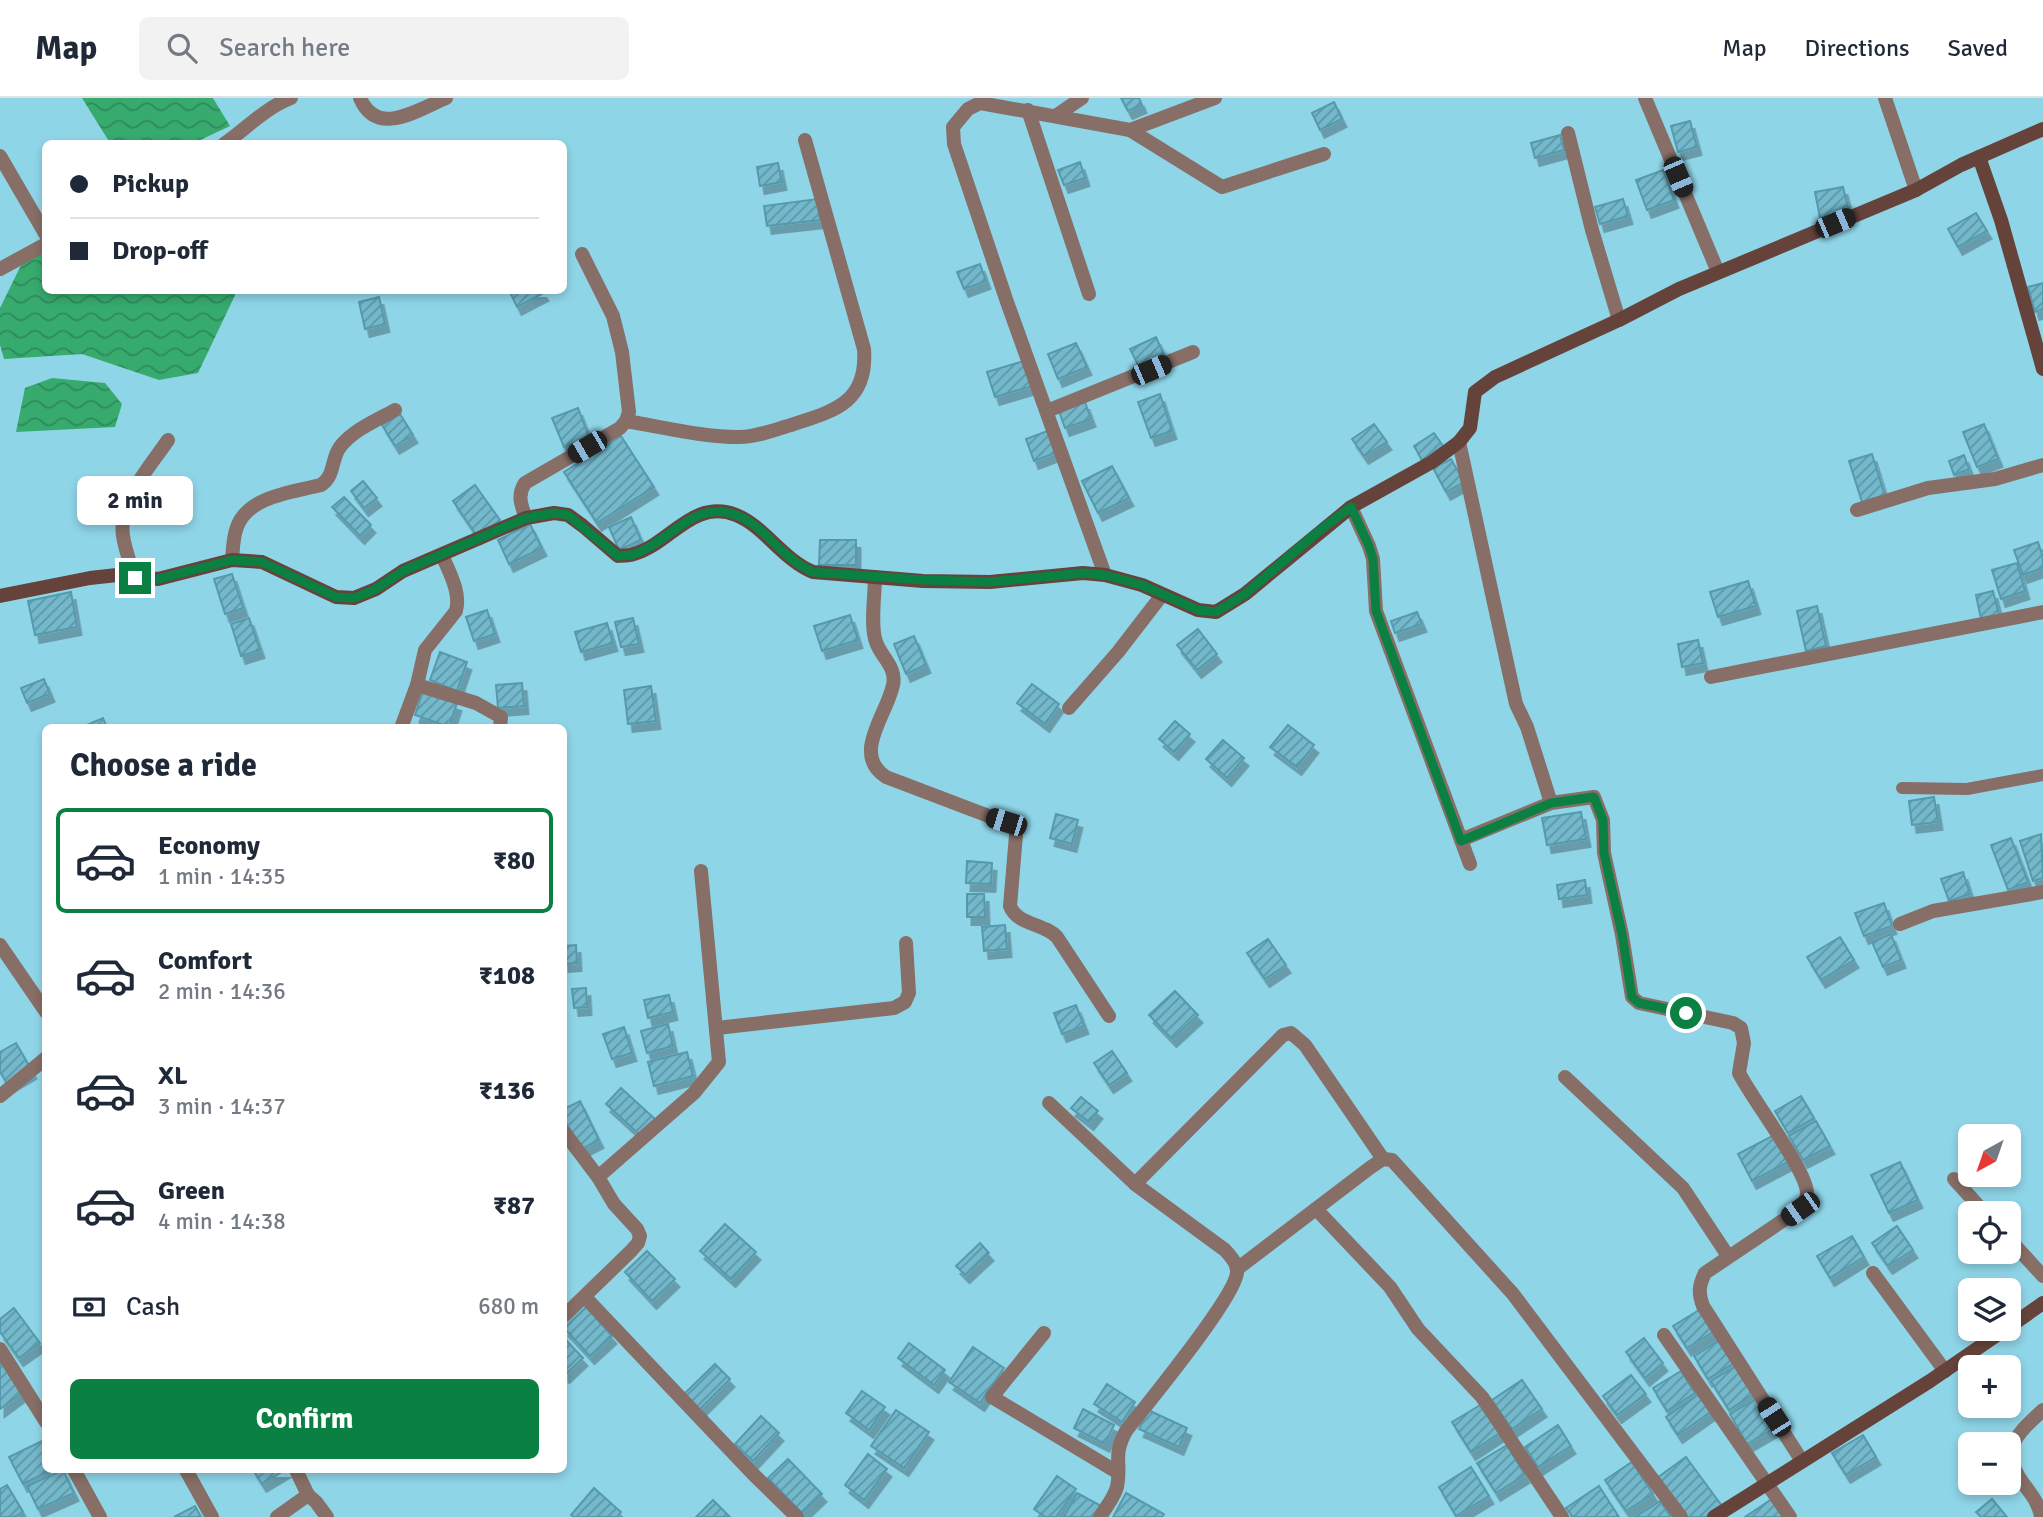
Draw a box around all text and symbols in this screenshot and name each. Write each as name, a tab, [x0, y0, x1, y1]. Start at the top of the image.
search box	[139, 17, 629, 80]
text: Map	[35, 28, 97, 69]
icon: search	[163, 29, 201, 67]
text: Search here	[219, 32, 350, 64]
text: Map	[1722, 33, 1767, 63]
text: Directions	[1805, 33, 1910, 63]
text: Saved	[1948, 33, 2008, 63]
car	[1661, 154, 1696, 200]
text: Pickup	[112, 168, 189, 200]
car	[1812, 205, 1859, 241]
text: Drop-off	[112, 235, 208, 267]
car	[1128, 352, 1175, 388]
car	[564, 427, 611, 467]
callout: 2 min	[77, 476, 193, 526]
text: 2 min	[107, 486, 163, 515]
route end	[119, 562, 151, 594]
text: Choose a ride	[70, 746, 257, 785]
car	[983, 806, 1030, 838]
icon: car	[74, 829, 137, 892]
text: Economy	[158, 830, 260, 862]
text: ₹80	[493, 845, 535, 877]
text: 1 min · 14:35	[158, 862, 286, 891]
icon: car	[74, 944, 137, 1007]
text: Comfort	[158, 945, 252, 977]
text: ₹108	[479, 960, 535, 992]
text: 2 min · 14:36	[158, 977, 286, 1006]
route start	[1670, 997, 1702, 1029]
icon: car	[74, 1059, 137, 1122]
text: XL	[158, 1060, 188, 1092]
text: ₹136	[479, 1075, 535, 1107]
text: 3 min · 14:37	[158, 1092, 286, 1121]
north arrow	[1958, 1124, 2021, 1186]
map controls	[1958, 1124, 2021, 1495]
icon: car	[74, 1174, 137, 1237]
text: Green	[158, 1175, 225, 1207]
car	[1777, 1188, 1824, 1230]
text: ₹87	[493, 1190, 535, 1222]
button: locate	[1958, 1201, 2021, 1264]
text: 4 min · 14:38	[158, 1207, 286, 1236]
button: layers	[1958, 1278, 2021, 1341]
icon: cash	[70, 1288, 108, 1326]
text: Cash	[126, 1291, 180, 1323]
text: 680 m	[478, 1292, 539, 1321]
button: +	[1958, 1355, 2021, 1418]
button: Confirm	[70, 1379, 539, 1459]
car	[1754, 1394, 1795, 1440]
button: −	[1958, 1432, 2021, 1495]

